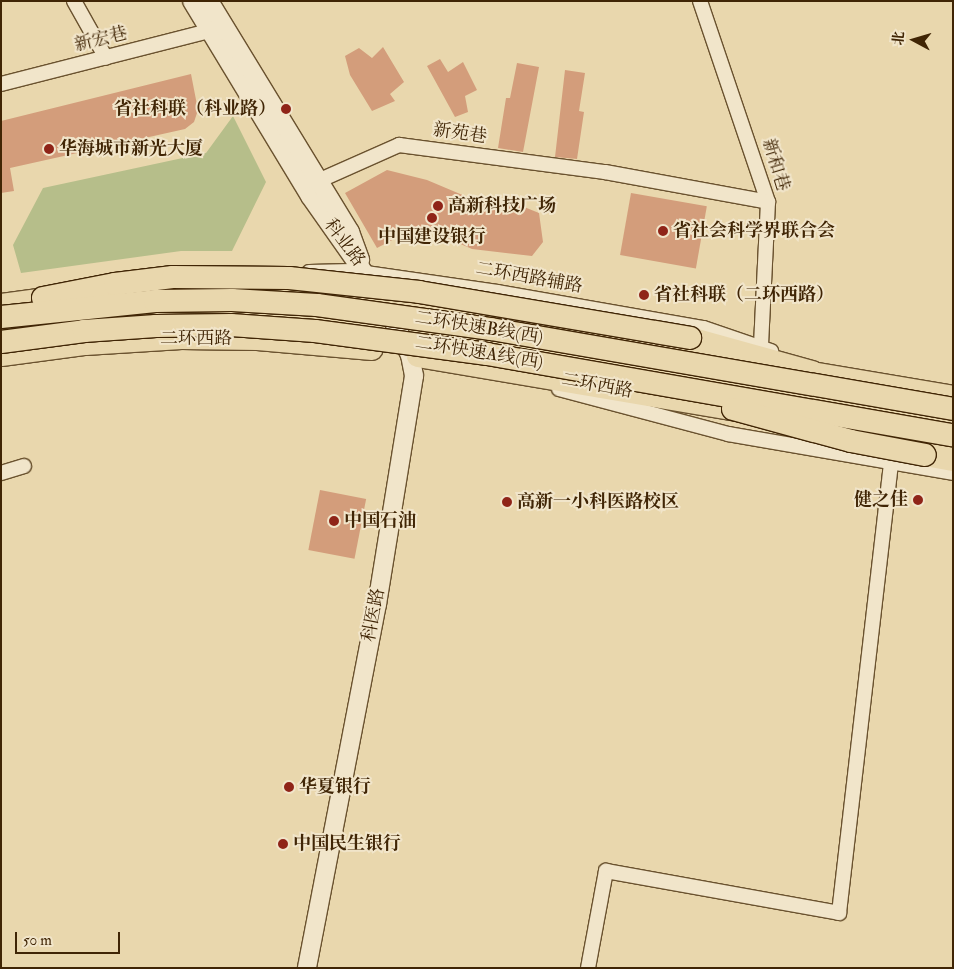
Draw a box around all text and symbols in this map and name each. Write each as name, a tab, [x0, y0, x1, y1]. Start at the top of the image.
north arrow	[889, 15, 939, 65]
street label: 新宏巷	[72, 23, 130, 57]
text: 北	[889, 31, 908, 46]
place label: 省社科联（科业路）	[114, 98, 276, 120]
marker: 省社科联（科业路）	[280, 103, 292, 115]
street label: 新苑巷	[432, 120, 488, 148]
street label: 新和巷	[757, 136, 793, 194]
place label: 华海城市新光大厦	[59, 138, 203, 160]
marker: 华海城市新光大厦	[43, 143, 55, 155]
place label: 高新科技广场	[448, 195, 556, 217]
marker: 高新科技广场	[432, 200, 444, 212]
marker: 中国建设银行	[426, 212, 438, 224]
street label: 科业路	[319, 215, 369, 271]
place label: 省社会科学界联合会	[673, 220, 835, 242]
marker: 省社会科学界联合会	[657, 225, 669, 237]
place label: 中国建设银行	[378, 226, 486, 248]
street label: 二环西路辅路	[474, 258, 584, 298]
place label: 省社科联（二环西路）	[654, 284, 834, 306]
marker: 省社科联（二环西路）	[638, 289, 650, 301]
street label: 二环快速B线(西)	[413, 307, 545, 349]
street label: 二环西路	[160, 328, 232, 350]
street label: 二环快速A线(西)	[413, 332, 545, 374]
street label: 二环西路	[560, 369, 634, 403]
place label: 健之佳	[854, 489, 908, 511]
place label: 高新一小科医路校区	[517, 491, 679, 513]
marker: 健之佳	[912, 494, 924, 506]
marker: 高新一小科医路校区	[501, 496, 513, 508]
place label: 中国石油	[344, 510, 416, 532]
marker: 中国石油	[328, 515, 340, 527]
street label: 科医路	[358, 586, 390, 644]
place label: 华夏银行	[299, 776, 371, 798]
marker: 华夏银行	[283, 781, 295, 793]
place label: 中国民生银行	[293, 833, 401, 855]
marker: 中国民生银行	[277, 838, 289, 850]
scale bar	[18, 922, 122, 954]
text: 50 m	[23, 931, 52, 950]

